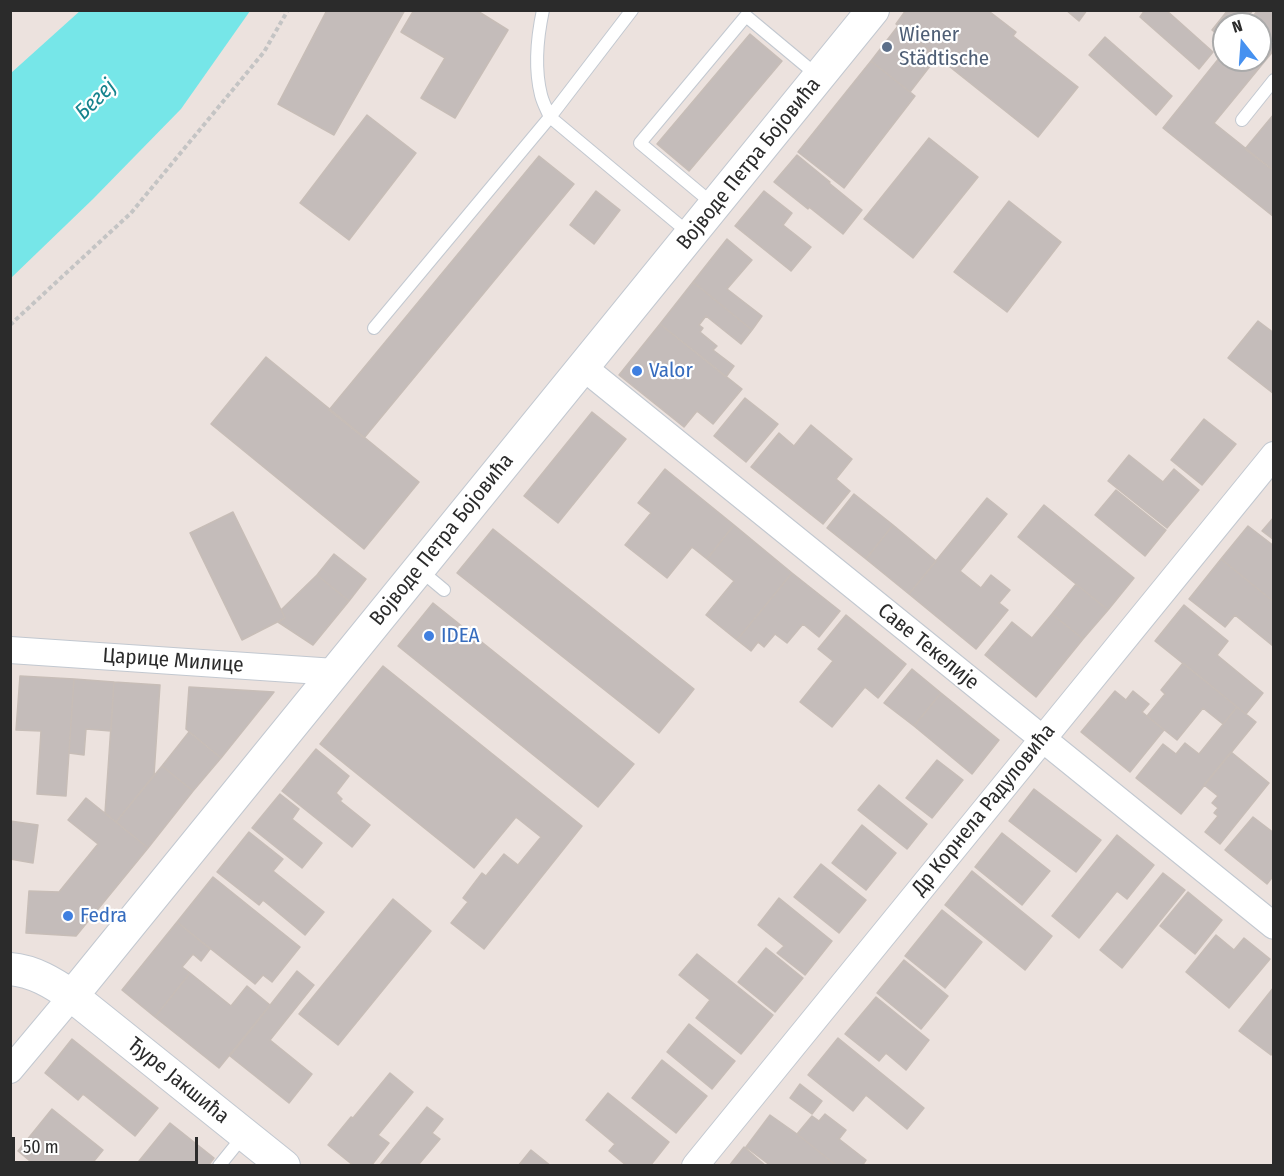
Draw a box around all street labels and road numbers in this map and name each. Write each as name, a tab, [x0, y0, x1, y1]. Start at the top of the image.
street label: Војводе Петра Бојовића	[672, 73, 826, 255]
street label: Војводе Петра Бојовића	[365, 449, 519, 631]
street label: Саве Текелије	[872, 598, 984, 696]
street label: Царице Милице	[102, 644, 244, 678]
street label: Др Корнела Радуловића	[907, 719, 1061, 901]
street label: Ђуре Јакшића	[122, 1032, 234, 1130]

